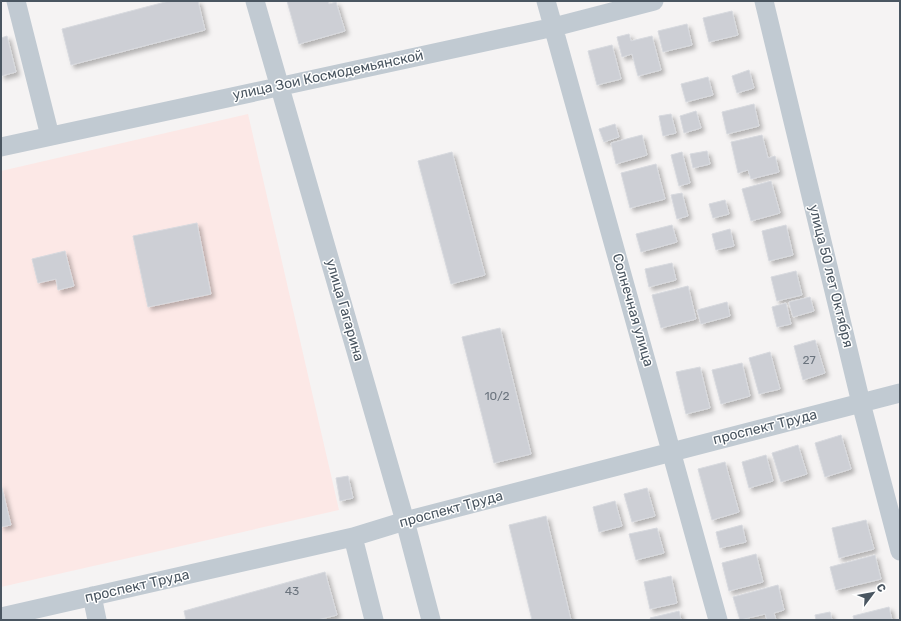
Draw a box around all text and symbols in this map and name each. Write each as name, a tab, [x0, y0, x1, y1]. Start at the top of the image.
street label: улица Зои Космодемьянской	[231, 46, 425, 104]
street label: улица 50 лет Октября	[805, 203, 857, 349]
street label: Солнечная улица	[609, 251, 657, 369]
street label: улица Гагарина	[322, 257, 368, 363]
house number: 27	[802, 353, 816, 367]
house number: 10/2	[484, 389, 510, 403]
street label: проспект Труда	[711, 406, 819, 448]
street label: проспект Труда	[397, 487, 505, 531]
street label: проспект Труда	[83, 566, 191, 606]
north arrow	[853, 573, 893, 613]
text: С	[873, 581, 889, 595]
house number: 43	[285, 584, 299, 598]

